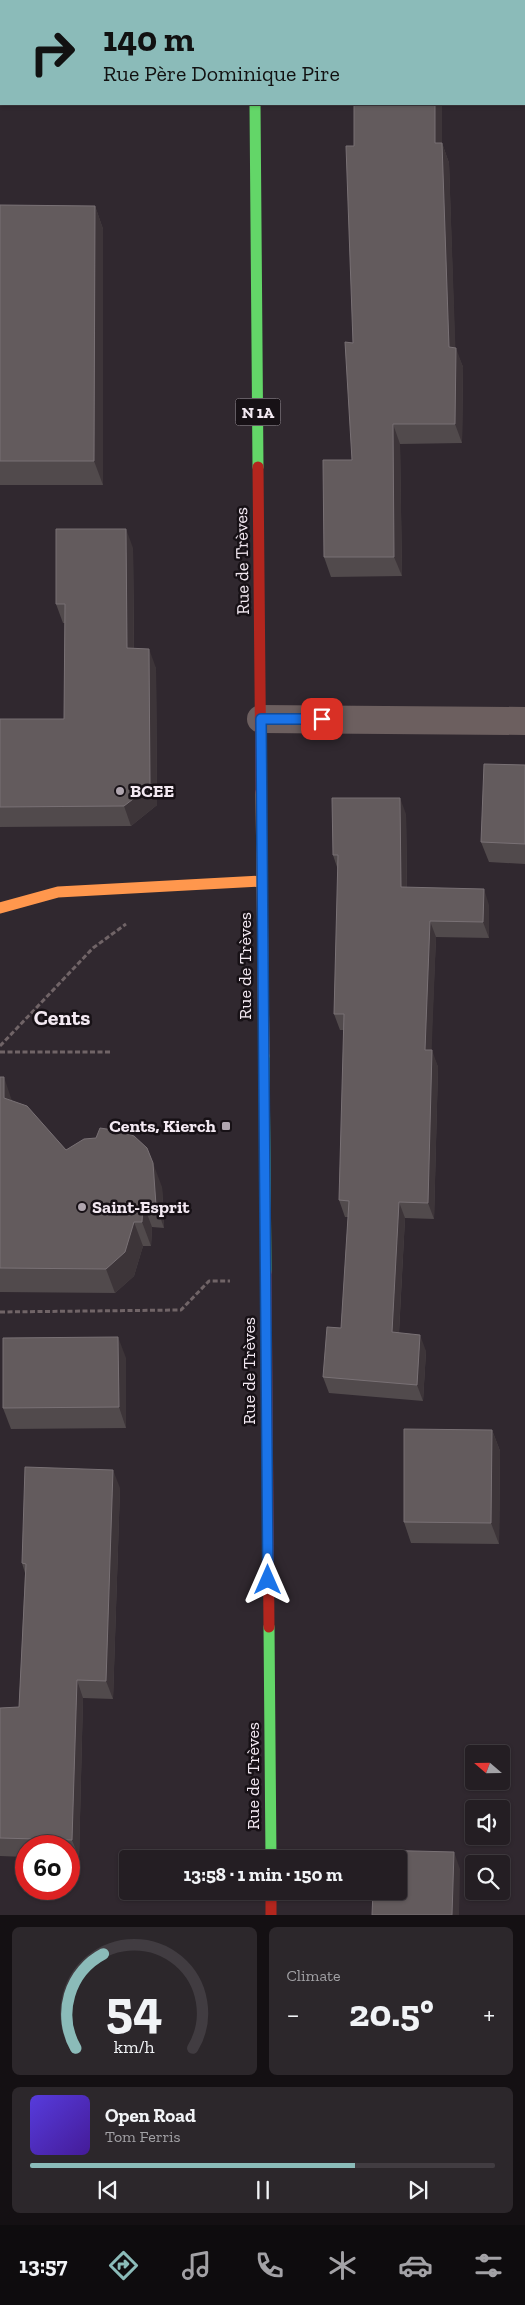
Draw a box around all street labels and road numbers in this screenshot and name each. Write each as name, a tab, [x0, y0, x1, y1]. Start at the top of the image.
road number: N 1A	[236, 398, 280, 426]
street label: Rue de Trèves	[230, 507, 254, 615]
street label: Rue de Trèves	[234, 912, 256, 1020]
street label: Rue de Trèves	[238, 1317, 260, 1425]
street label: Rue de Trèves	[242, 1722, 264, 1830]

